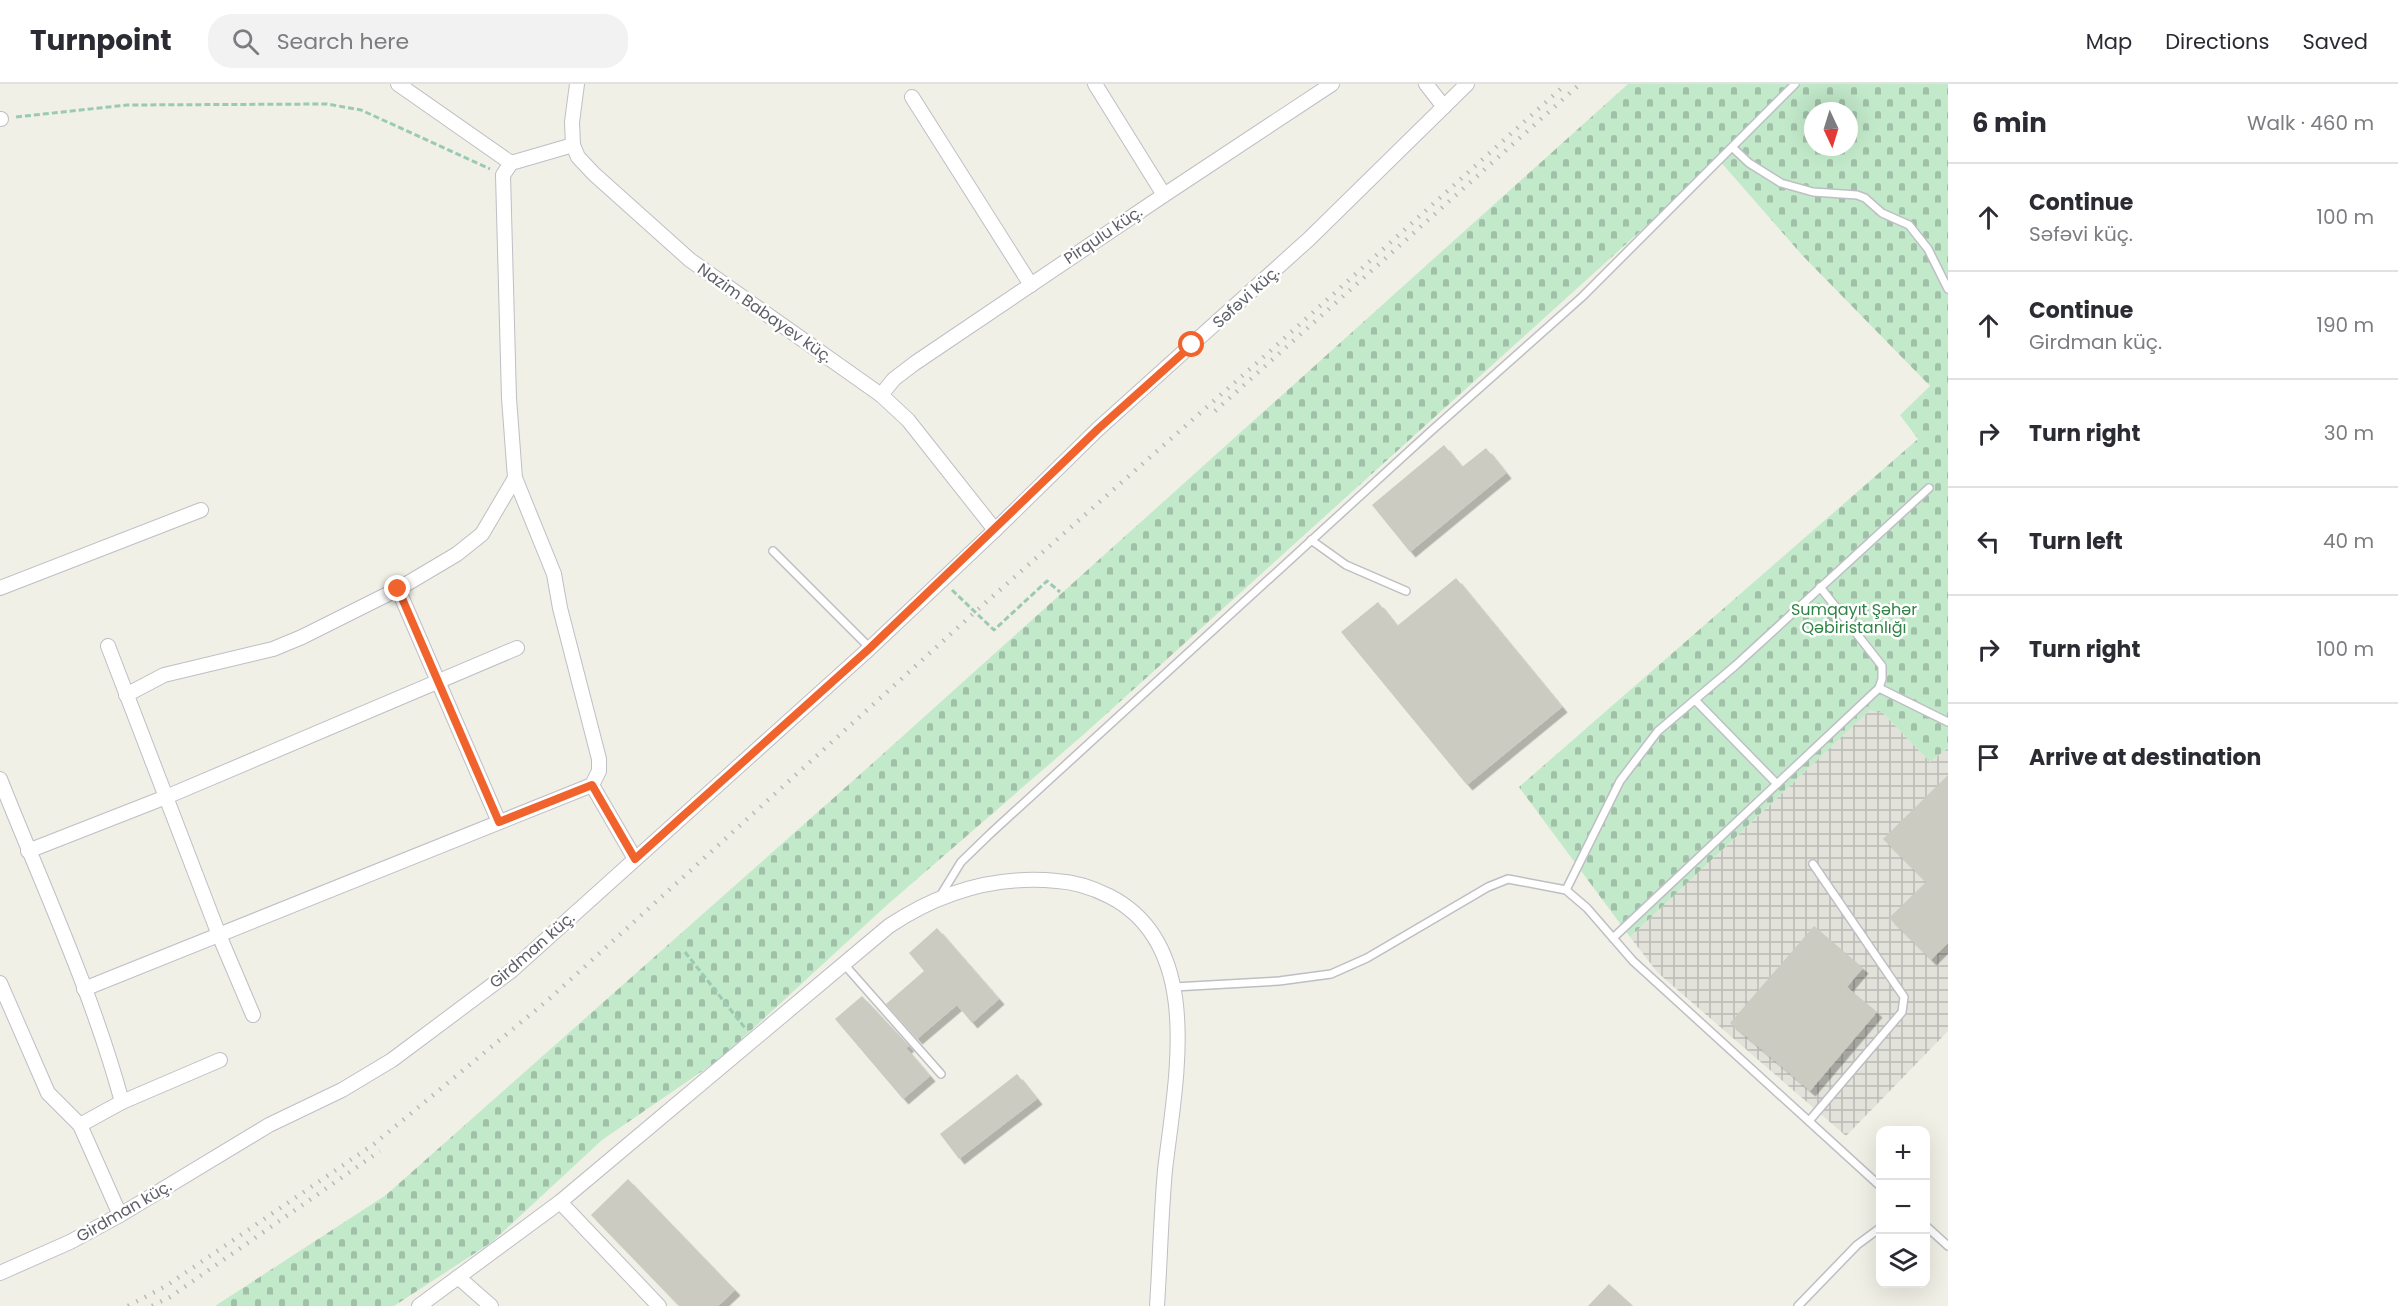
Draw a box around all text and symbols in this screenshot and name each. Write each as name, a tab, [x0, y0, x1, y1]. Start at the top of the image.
search box	[208, 14, 628, 68]
text: Turnpoint	[30, 21, 172, 60]
icon: search	[229, 25, 262, 58]
text: Search here	[277, 26, 409, 57]
text: Map	[2086, 27, 2132, 56]
text: Directions	[2165, 27, 2269, 56]
text: Saved	[2302, 27, 2368, 56]
north arrow	[1804, 102, 1858, 156]
text: 6 min	[1972, 105, 2047, 141]
text: Walk · 460 m	[2247, 109, 2374, 137]
text: Continue	[2029, 187, 2133, 218]
street label: Pirqulu küç.	[1059, 200, 1147, 270]
icon: ahead	[1972, 201, 2005, 234]
text: 100 m	[2317, 203, 2374, 231]
text: Səfəvi küç.	[2029, 220, 2133, 248]
street label: Nazim Babayev küç.	[693, 258, 837, 368]
street label: Səfəvi küç.	[1207, 261, 1285, 333]
text: Continue	[2029, 295, 2133, 326]
icon: ahead	[1972, 309, 2005, 342]
text: 190 m	[2317, 311, 2374, 339]
text: Girdman küç.	[2029, 328, 2162, 356]
route start	[1178, 331, 1204, 357]
icon: right	[1972, 417, 2005, 450]
text: Turn right	[2029, 418, 2140, 449]
text: 30 m	[2324, 419, 2374, 447]
icon: left	[1972, 525, 2005, 558]
text: Turn left	[2029, 526, 2123, 557]
text: 40 m	[2323, 527, 2374, 555]
route end	[384, 575, 410, 601]
park label: Sumqayıt Şəhər Qəbiristanlığı	[1791, 598, 1917, 639]
icon: right	[1972, 633, 2005, 666]
text: Turn right	[2029, 634, 2140, 665]
text: 100 m	[2317, 635, 2374, 663]
icon: arrive	[1972, 741, 2005, 774]
text: Arrive at destination	[2029, 742, 2261, 773]
street label: Girdman küç.	[484, 906, 580, 994]
map controls	[1876, 1126, 1930, 1288]
button: +	[1876, 1126, 1930, 1180]
street label: Girdman küç.	[72, 1174, 176, 1248]
button: −	[1876, 1180, 1930, 1234]
button: layers	[1876, 1234, 1930, 1288]

